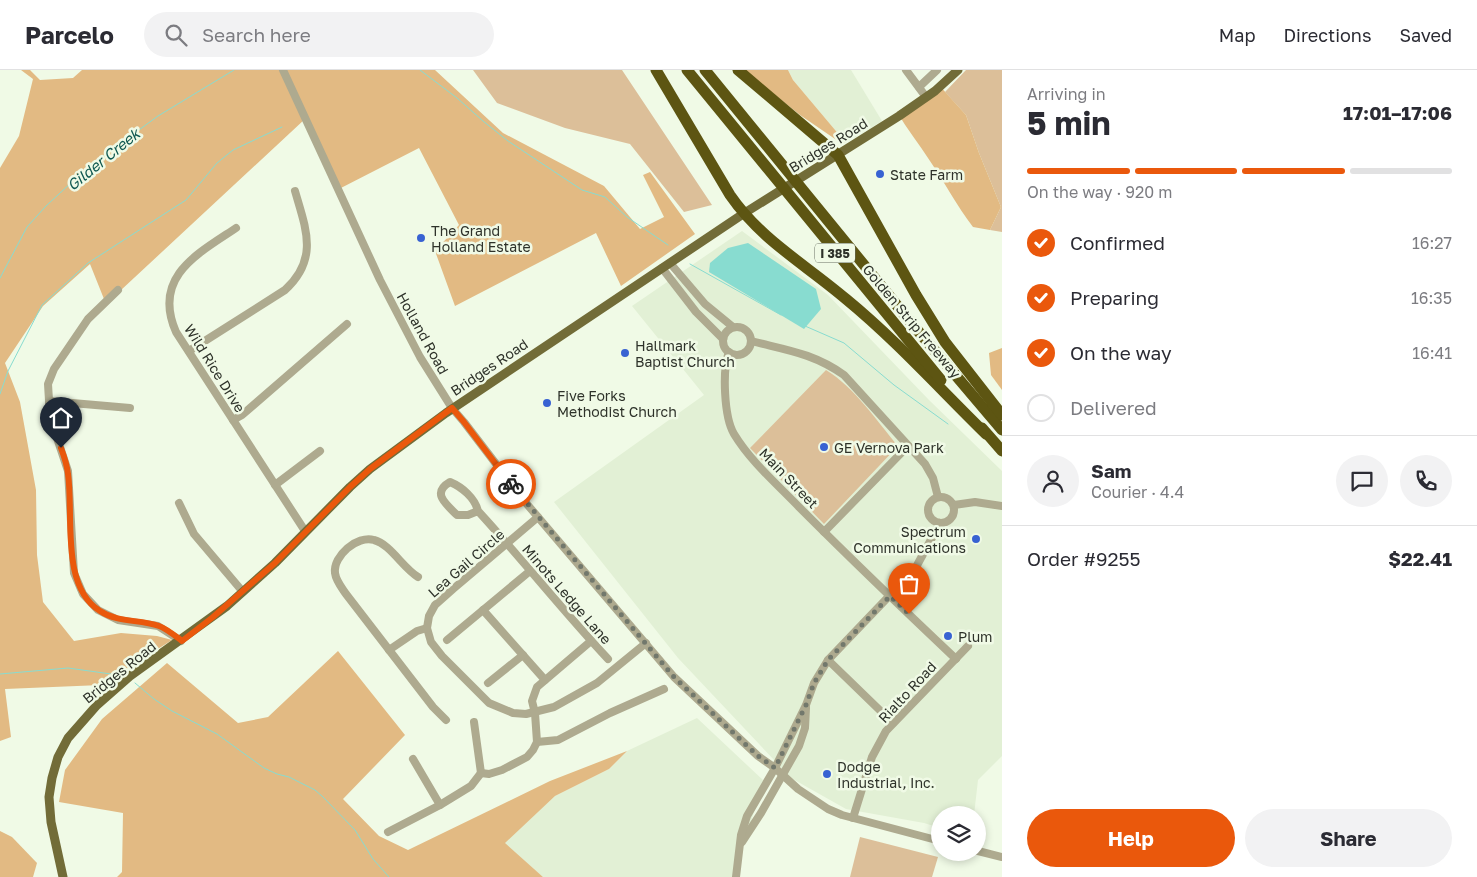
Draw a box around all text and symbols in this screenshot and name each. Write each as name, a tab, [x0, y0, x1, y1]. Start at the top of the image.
search box	[144, 12, 494, 57]
text: Parcelo	[25, 20, 114, 49]
icon: search	[162, 21, 190, 49]
text: Search here	[202, 23, 311, 46]
text: Map	[1219, 24, 1255, 46]
text: Directions	[1283, 24, 1371, 46]
text: Saved	[1399, 24, 1452, 46]
text: Arriving in	[1027, 84, 1106, 104]
text: 17:01–17:06	[1343, 101, 1452, 124]
text: 5 min	[1027, 104, 1111, 142]
street label: Bridges Road	[786, 114, 870, 176]
water label: Gilder Creek	[63, 123, 144, 194]
place label: State Farm	[890, 166, 963, 183]
marker: State Farm	[874, 168, 886, 180]
text: On the way · 920 m	[1027, 182, 1172, 202]
place label: The Grand Holland Estate	[431, 222, 531, 255]
icon: check	[1027, 229, 1055, 257]
text: Confirmed	[1070, 231, 1165, 254]
marker: The Grand Holland Estate	[415, 232, 427, 244]
text: 16:27	[1412, 233, 1452, 253]
road number: I 385	[815, 244, 855, 262]
street label: Golden Strip Freeway	[859, 261, 965, 381]
icon: check	[1027, 284, 1055, 312]
text: Preparing	[1070, 286, 1159, 309]
text: 16:35	[1411, 288, 1452, 308]
street label: Holland Road	[394, 289, 452, 377]
street label: Wild Rice Drive	[181, 321, 249, 415]
street label: Bridges Road	[447, 335, 531, 399]
place label: Hallmark Baptist Church	[635, 337, 735, 370]
icon: check	[1027, 339, 1055, 367]
text: On the way	[1070, 341, 1172, 364]
text: 16:41	[1412, 343, 1452, 363]
marker: Hallmark Baptist Church	[619, 347, 631, 359]
place label: Five Forks Methodist Church	[557, 387, 677, 420]
text: Delivered	[1070, 396, 1157, 419]
pin	[40, 397, 82, 448]
marker: Five Forks Methodist Church	[541, 397, 553, 409]
icon: home	[47, 404, 75, 432]
place label: GE Vernova Park	[834, 439, 944, 456]
marker: GE Vernova Park	[818, 441, 830, 453]
street label: Main Street	[756, 444, 822, 512]
button: person	[1027, 455, 1079, 507]
button: chat	[1336, 455, 1388, 507]
button: phone	[1400, 455, 1452, 507]
courier	[486, 459, 536, 509]
text: Sam	[1091, 459, 1131, 482]
icon: bike	[497, 470, 525, 498]
text: Courier · 4.4	[1091, 482, 1184, 502]
place label: Spectrum Communications	[853, 523, 966, 556]
street label: Lea Gail Circle	[424, 525, 508, 601]
marker: Spectrum Communications	[970, 533, 982, 545]
street label: Minots Ledge Lane	[519, 541, 615, 647]
text: Order #9255	[1027, 547, 1141, 570]
text: $22.41	[1388, 547, 1452, 570]
pin	[888, 563, 930, 614]
icon: bag	[895, 570, 923, 598]
place label: Plum	[958, 628, 993, 645]
marker: Plum	[942, 630, 954, 642]
street label: Bridges Road	[79, 637, 159, 707]
street label: Rialto Road	[874, 658, 940, 726]
place label: Dodge Industrial, Inc.	[837, 758, 935, 791]
marker: Dodge Industrial, Inc.	[821, 768, 833, 780]
map controls	[931, 806, 986, 861]
button: layers	[931, 806, 986, 861]
button: Help	[1027, 809, 1235, 867]
button: Share	[1245, 809, 1452, 867]

